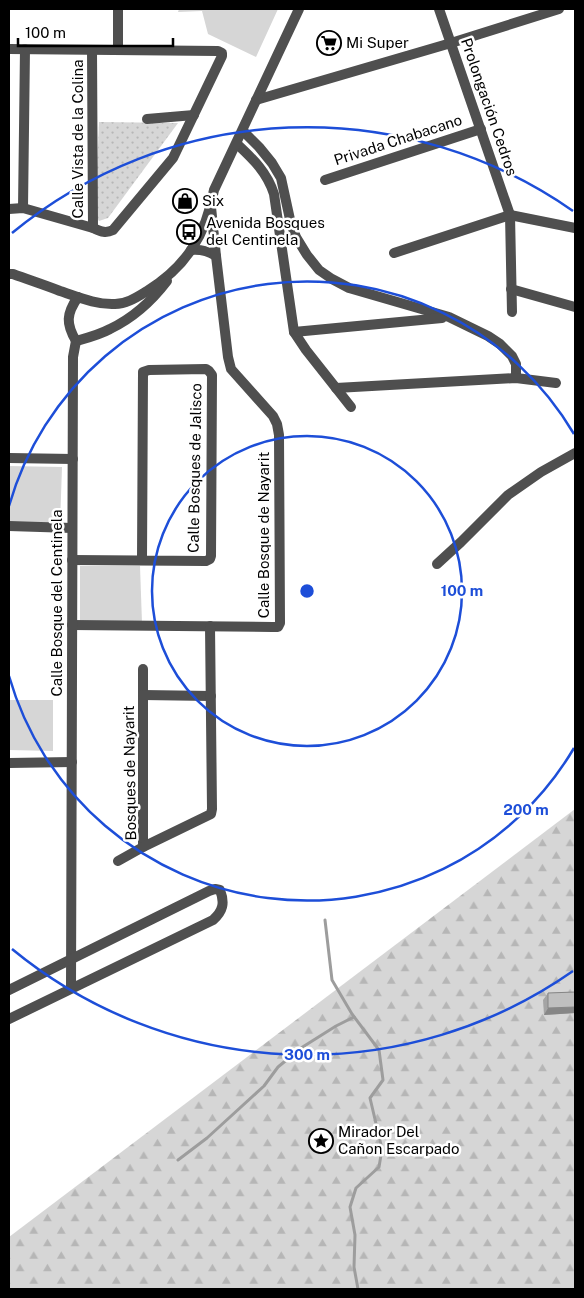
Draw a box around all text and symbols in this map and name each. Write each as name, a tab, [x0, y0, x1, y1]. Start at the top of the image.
scale bar	[18, 15, 172, 47]
text: 100 m	[25, 24, 66, 41]
supermarket icon: Mi Super	[316, 30, 342, 56]
place label: Mi Super	[346, 34, 409, 51]
street label: Prolongación Cedros	[458, 36, 521, 178]
street label: Calle Vista de la Colina	[69, 60, 86, 218]
street label: Privada Chabacano	[332, 111, 464, 168]
shop icon: Six	[172, 188, 198, 214]
place label: Six	[202, 192, 224, 209]
place label: Avenida Bosques del Centinela	[206, 214, 325, 248]
bus stop icon: Avenida Bosques del Centinela	[176, 219, 202, 245]
street label: Calle Bosques de Jalisco	[185, 383, 204, 553]
street label: Calle Bosque de Nayarit	[255, 452, 272, 618]
street label: Calle Bosque del Centinela	[48, 509, 65, 697]
centre of rings	[298, 582, 316, 600]
text: 100 m	[441, 582, 483, 599]
street label: Bosques de Nayarit	[120, 705, 139, 841]
text: 200 m	[503, 801, 549, 818]
text: 300 m	[284, 1046, 330, 1063]
place label: Mirador Del Cañon Escarpado	[338, 1123, 459, 1157]
place icon: Mirador Del Cañon Escarpado	[308, 1128, 334, 1154]

